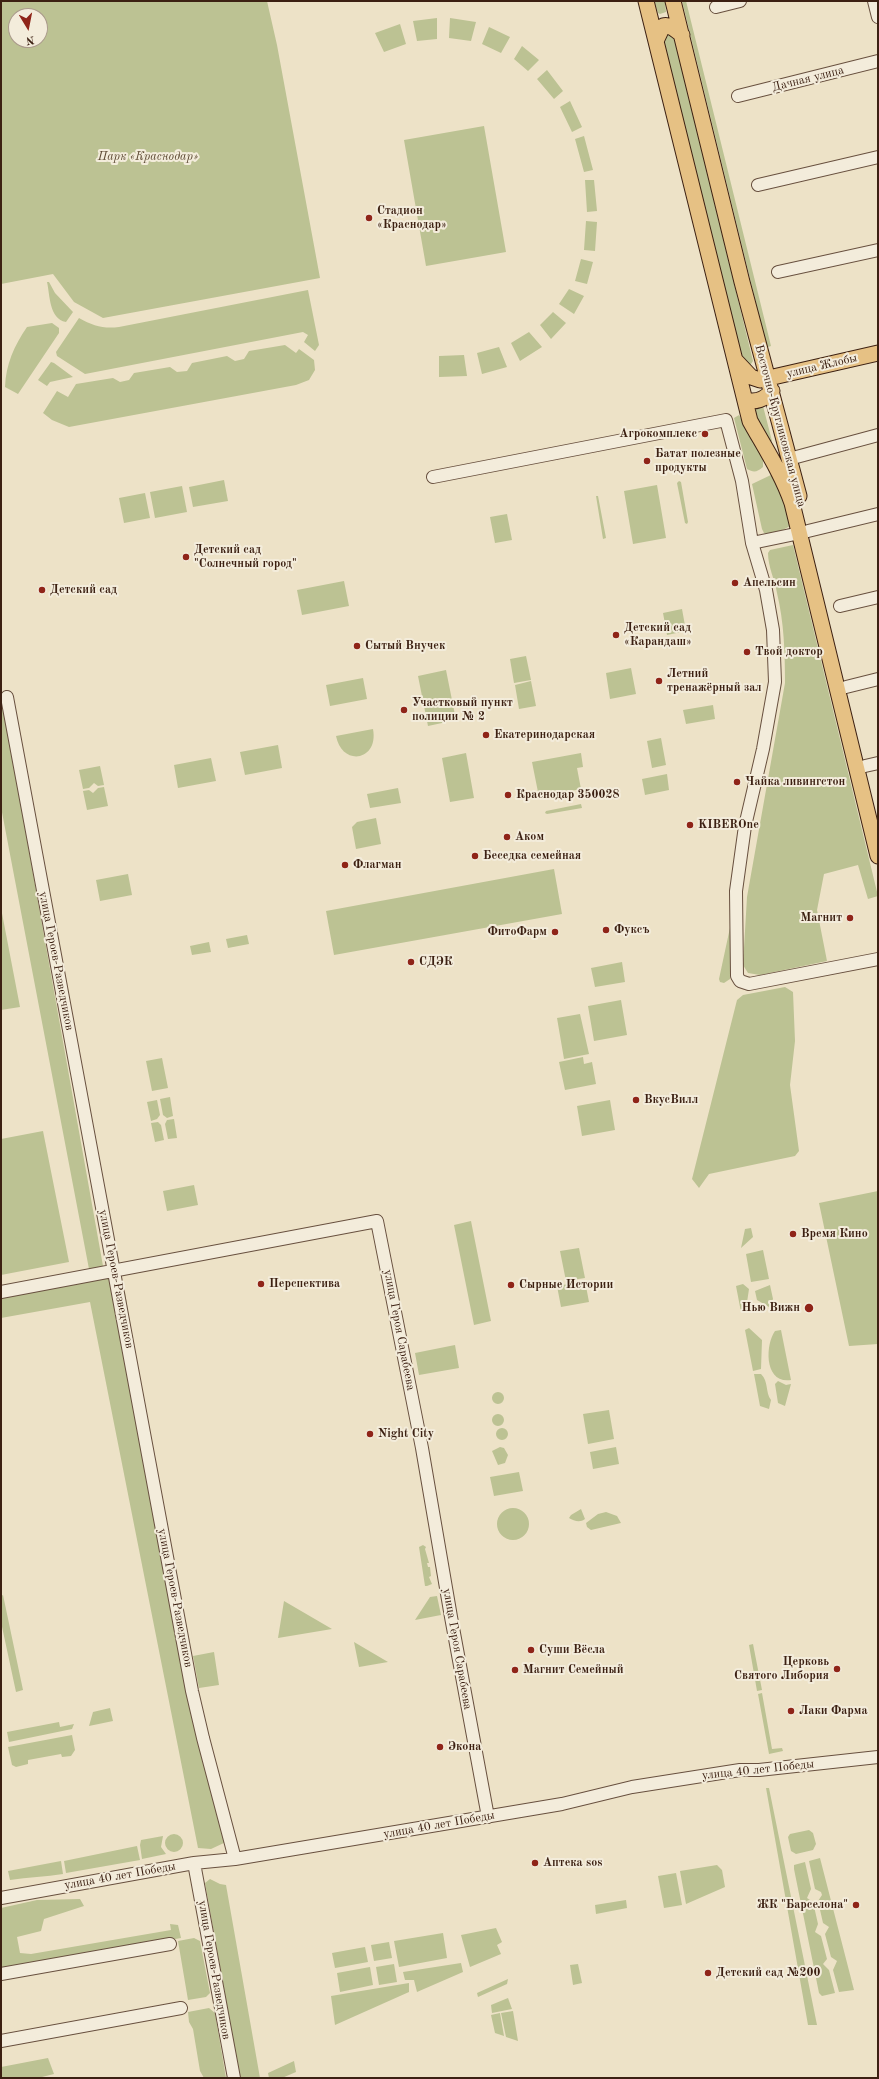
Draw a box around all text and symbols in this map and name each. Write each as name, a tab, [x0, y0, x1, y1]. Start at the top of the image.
north arrow	[8, 8, 48, 48]
text: N	[25, 33, 35, 45]
street label: Дачная улица	[771, 63, 845, 95]
park label: Парк «Краснодар»	[98, 150, 198, 164]
place label: Стадион «Краснодар»	[377, 204, 447, 232]
marker: Стадион «Краснодар»	[364, 213, 374, 223]
street label: Восточно-Кругликовская улица	[751, 343, 809, 509]
street label: улица Жлобы	[785, 351, 859, 381]
place label: Агрокомплекс	[619, 427, 697, 441]
marker: Агрокомплекс	[700, 429, 710, 439]
place label: Батат полезные продукты	[655, 447, 741, 475]
marker: Батат полезные продукты	[642, 456, 652, 466]
place label: Детский сад "Солнечный город"	[194, 543, 297, 571]
marker: Детский сад "Солнечный город"	[181, 552, 191, 562]
place label: Апельсин	[743, 576, 796, 590]
marker: Апельсин	[730, 578, 740, 588]
place label: Детский сад	[50, 583, 117, 597]
marker: Детский сад	[37, 585, 47, 595]
place label: Детский сад «Карандаш»	[624, 621, 692, 649]
marker: Детский сад «Карандаш»	[611, 630, 621, 640]
place label: Сытый Внучек	[365, 639, 445, 653]
marker: Сытый Внучек	[352, 641, 362, 651]
place label: Твой доктор	[755, 645, 823, 659]
marker: Твой доктор	[742, 647, 752, 657]
place label: Летний тренажёрный зал	[667, 667, 762, 695]
marker: Летний тренажёрный зал	[654, 676, 664, 686]
place label: Участковый пункт полиции № 2	[412, 696, 513, 724]
marker: Участковый пункт полиции № 2	[399, 705, 409, 715]
place label: Екатеринодарская	[494, 728, 595, 742]
marker: Екатеринодарская	[481, 730, 491, 740]
place label: Чайка ливингстон	[745, 775, 845, 789]
marker: Чайка ливингстон	[732, 777, 742, 787]
place label: Краснодар 350028	[516, 788, 619, 802]
marker: Краснодар 350028	[503, 790, 513, 800]
place label: KIBEROne	[698, 818, 759, 832]
marker: KIBEROne	[685, 820, 695, 830]
place label: Аком	[515, 830, 544, 844]
marker: Аком	[502, 832, 512, 842]
place label: Беседка семейная	[483, 849, 581, 863]
marker: Беседка семейная	[470, 851, 480, 861]
place label: Флагман	[353, 858, 401, 872]
marker: Флагман	[340, 860, 350, 870]
street label: улица Героев-Разведчиков	[35, 890, 77, 1032]
place label: Магнит	[800, 911, 842, 925]
marker: Магнит	[845, 913, 855, 923]
place label: Фуксъ	[614, 923, 649, 937]
place label: ФитоФарм	[488, 925, 547, 939]
marker: Фуксъ	[601, 925, 611, 935]
marker: ФитоФарм	[550, 927, 560, 937]
place label: СДЭК	[419, 955, 453, 969]
marker: СДЭК	[406, 957, 416, 967]
place label: ВкусВилл	[644, 1093, 698, 1107]
marker: ВкусВилл	[631, 1095, 641, 1105]
street label: улица Героев-Разведчиков	[95, 1208, 137, 1350]
place label: Время Кино	[801, 1227, 868, 1241]
marker: Время Кино	[788, 1229, 798, 1239]
street label: улица Героя Сарабеева	[380, 1268, 418, 1392]
place label: Перспектива	[269, 1277, 340, 1291]
place label: Сырные Истории	[519, 1278, 613, 1292]
marker: Перспектива	[256, 1279, 266, 1289]
marker: Сырные Истории	[506, 1280, 516, 1290]
place label: Нью Вижн	[742, 1301, 800, 1315]
marker: Нью Вижн	[803, 1302, 815, 1314]
place label: Night City	[378, 1427, 434, 1441]
marker: Night City	[365, 1429, 375, 1439]
street label: улица Героев-Разведчиков	[154, 1527, 196, 1669]
street label: улица Героя Сарабеева	[439, 1587, 475, 1711]
place label: Суши Вёсла	[539, 1643, 605, 1657]
marker: Суши Вёсла	[526, 1645, 536, 1655]
place label: Церковь Святого Либория	[734, 1655, 829, 1683]
place label: Магнит Семейный	[523, 1663, 624, 1677]
marker: Церковь Святого Либория	[832, 1664, 842, 1674]
marker: Магнит Семейный	[510, 1665, 520, 1675]
place label: Лаки Фарма	[799, 1704, 868, 1718]
marker: Лаки Фарма	[786, 1706, 796, 1716]
place label: Экона	[448, 1740, 481, 1754]
marker: Экона	[435, 1742, 445, 1752]
street label: улица 40 лет Победы	[701, 1757, 815, 1783]
street label: улица 40 лет Победы	[382, 1808, 496, 1842]
place label: Аптека sos	[543, 1856, 602, 1870]
marker: Аптека sos	[530, 1858, 540, 1868]
street label: улица 40 лет Победы	[63, 1859, 177, 1893]
place label: ЖК "Барселона"	[757, 1898, 848, 1912]
street label: улица Героев-Разведчиков	[195, 1899, 233, 2041]
marker: ЖК "Барселона"	[851, 1900, 861, 1910]
place label: Детский сад №200	[716, 1966, 820, 1980]
marker: Детский сад №200	[703, 1968, 713, 1978]

